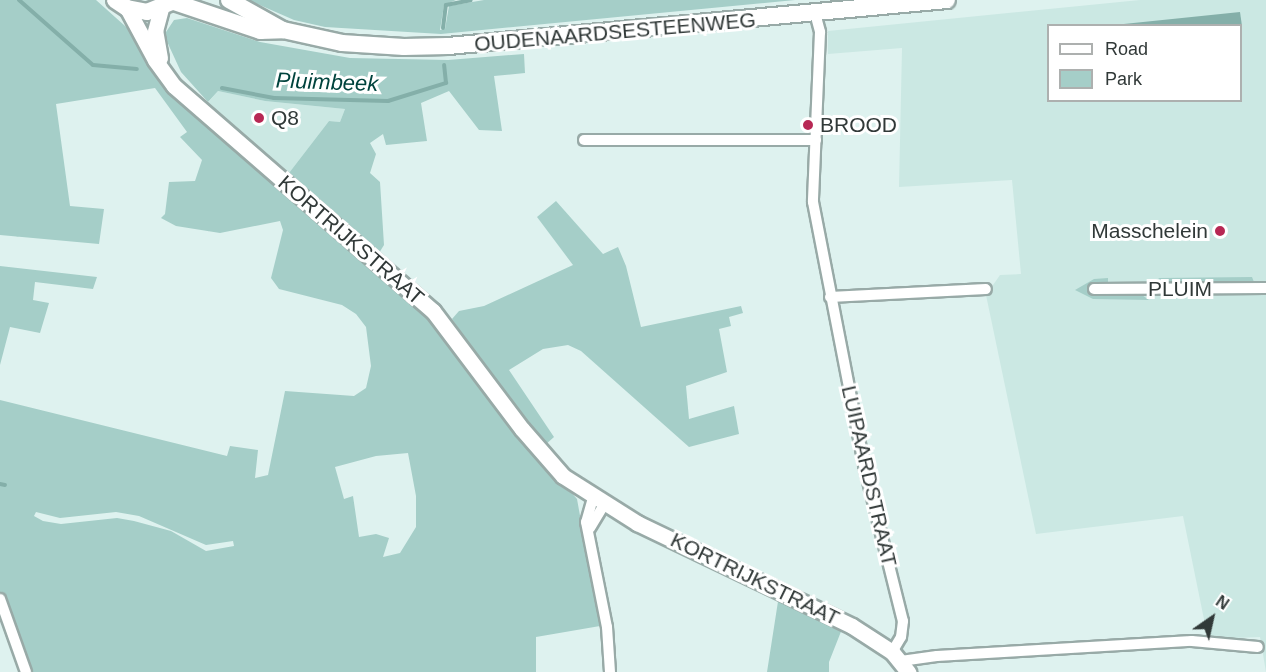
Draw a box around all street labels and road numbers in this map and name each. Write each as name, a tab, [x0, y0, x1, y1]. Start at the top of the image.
street label: OUDENAARDSESTEENWEG	[473, 7, 757, 57]
street label: KORTRIJKSTRAAT	[273, 170, 429, 310]
street label: PLUIM	[1148, 276, 1212, 302]
street label: LUIPAARDSTRAAT	[836, 383, 902, 569]
street label: KORTRIJKSTRAAT	[666, 527, 844, 631]

